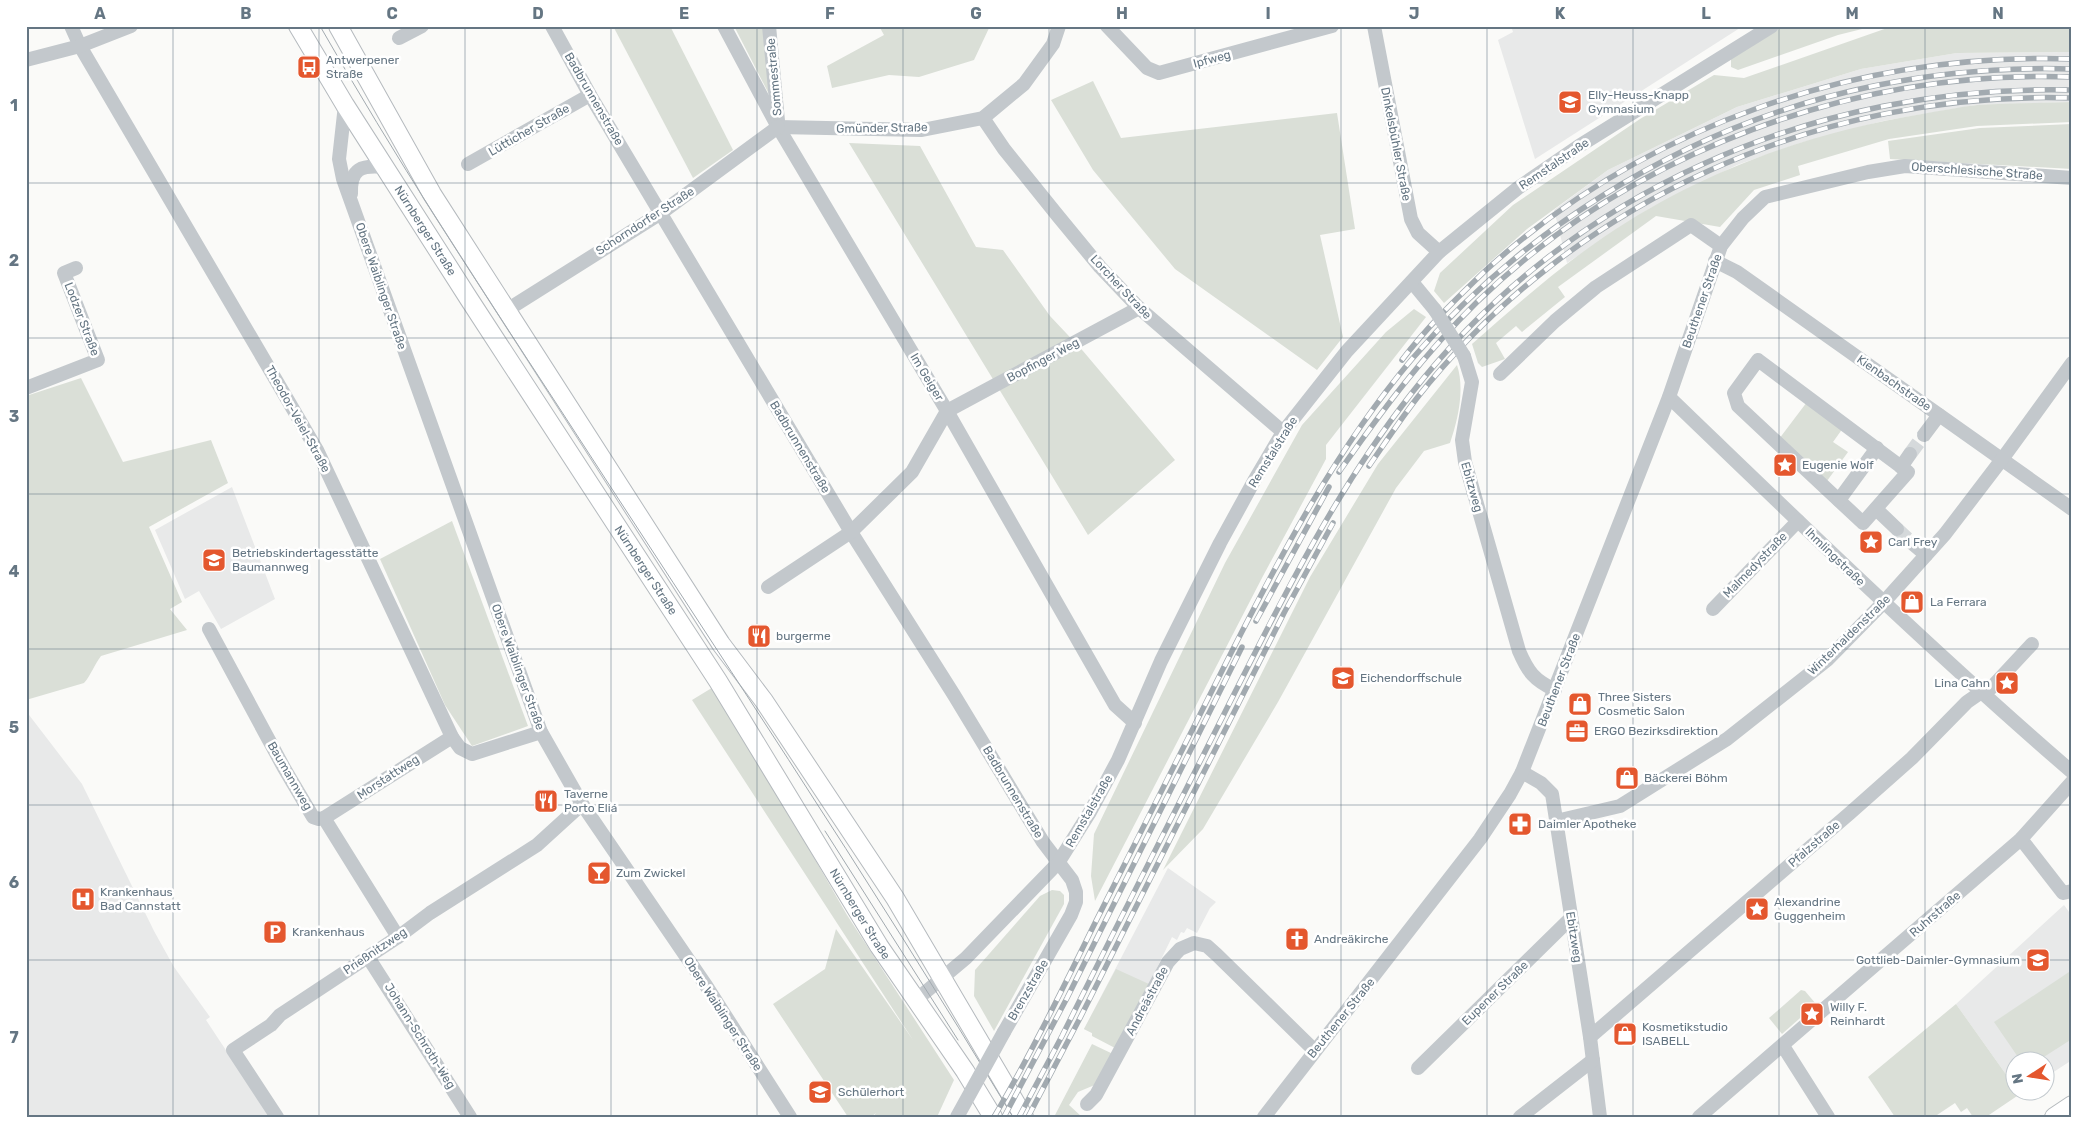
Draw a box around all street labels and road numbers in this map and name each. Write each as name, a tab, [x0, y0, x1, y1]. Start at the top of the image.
street label: Sommestraße	[764, 37, 784, 117]
street label: Ipfweg	[1192, 47, 1232, 71]
street label: Badbrunnenstraße	[562, 50, 626, 148]
street label: Dinkelsbühler Straße	[1378, 86, 1414, 202]
street label: Lütticher Straße	[486, 101, 572, 159]
street label: Gmünder Straße	[836, 120, 928, 136]
street label: Remstalstraße	[1516, 135, 1592, 193]
street label: Oberschlesische Straße	[1911, 159, 2044, 183]
street label: Nürnberger Straße	[391, 183, 459, 278]
street label: Schorndorfer Straße	[593, 184, 697, 258]
street label: Obere Waiblinger Straße	[353, 221, 409, 351]
street label: Lorcher Straße	[1088, 252, 1155, 322]
street label: Beuthener Straße	[1679, 252, 1725, 350]
street label: Lodzer Straße	[62, 280, 103, 358]
street label: Bopfinger Weg	[1004, 335, 1082, 385]
street label: Im Geiger	[907, 351, 947, 404]
street label: Kienbachstraße	[1854, 352, 1934, 414]
street label: Theodor-Veiel-Straße	[263, 363, 333, 475]
street label: Badbrunnenstraße	[767, 398, 833, 496]
street label: Remstalstraße	[1246, 414, 1301, 490]
street label: Ebitzweg	[1458, 460, 1486, 514]
street label: Nürnberger Straße	[612, 523, 680, 618]
street label: Ihmlingstraße	[1802, 525, 1868, 589]
street label: Malmedystraße	[1720, 529, 1790, 601]
street label: Winterhaldenstraße	[1805, 592, 1893, 678]
street label: Obere Waiblinger Straße	[489, 602, 547, 732]
street label: Beuthener Straße	[1535, 631, 1583, 729]
street label: Baumannweg	[265, 739, 315, 813]
street label: Badbrunnenstraße	[980, 743, 1046, 841]
street label: Morstattweg	[354, 752, 422, 802]
street label: Remstalstraße	[1063, 772, 1115, 850]
street label: Pfalzstraße	[1785, 818, 1843, 870]
street label: Nürnberger Straße	[827, 866, 893, 962]
street label: Ruhrstraße	[1907, 888, 1963, 940]
street label: Ebitzweg	[1563, 910, 1585, 964]
street label: Prießnitzweg	[341, 925, 409, 977]
street label: Obere Waiblinger Straße	[681, 954, 765, 1074]
street label: Brenzstraße	[1005, 957, 1051, 1023]
street label: Eupener Straße	[1459, 958, 1531, 1028]
street label: Andreästraße	[1123, 964, 1171, 1038]
street label: Beuthener Straße	[1304, 975, 1378, 1061]
street label: Johann-Schroth-Weg	[382, 981, 458, 1091]

